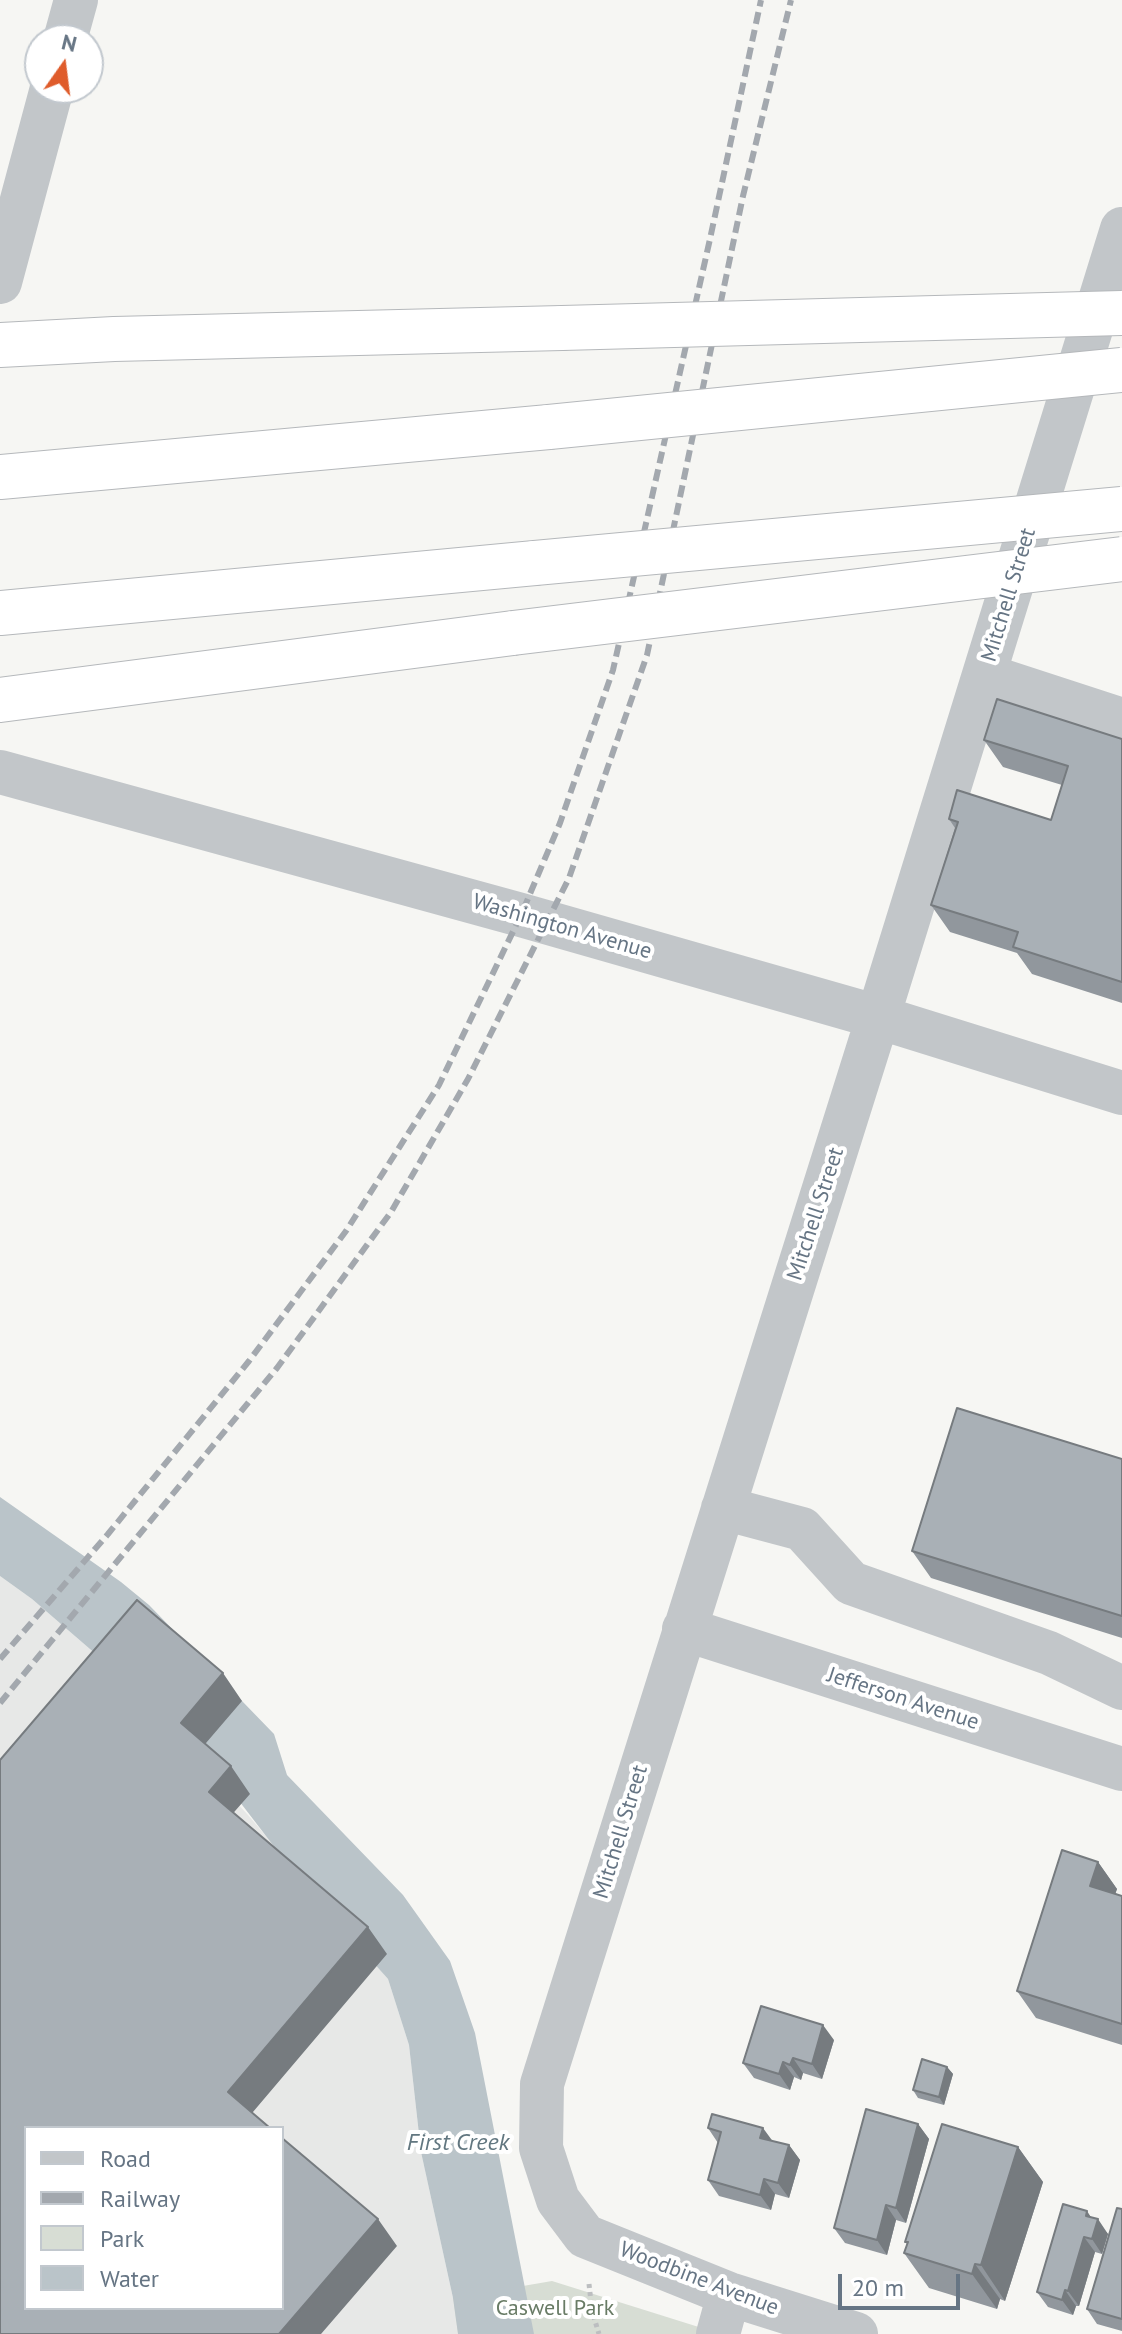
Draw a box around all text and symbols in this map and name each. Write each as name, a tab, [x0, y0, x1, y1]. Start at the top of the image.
north arrow	[24, 24, 104, 104]
text: N	[59, 27, 80, 58]
street label: Mitchell Street	[976, 525, 1042, 665]
street label: Washington Avenue	[469, 889, 655, 965]
street label: Mitchell Street	[782, 1144, 850, 1284]
street label: Jefferson Avenue	[824, 1662, 982, 1736]
street label: Mitchell Street	[588, 1762, 654, 1902]
legend	[24, 2126, 284, 2310]
water label: First Creek	[407, 2129, 509, 2157]
text: Road	[100, 2143, 151, 2174]
text: Railway	[100, 2183, 180, 2214]
text: Park	[100, 2223, 144, 2254]
street label: Woodbine Avenue	[616, 2237, 782, 2321]
scale bar	[842, 2258, 964, 2308]
text: Water	[100, 2263, 159, 2294]
text: 20 m	[852, 2272, 904, 2303]
park label: Caswell Park	[496, 2296, 614, 2322]

